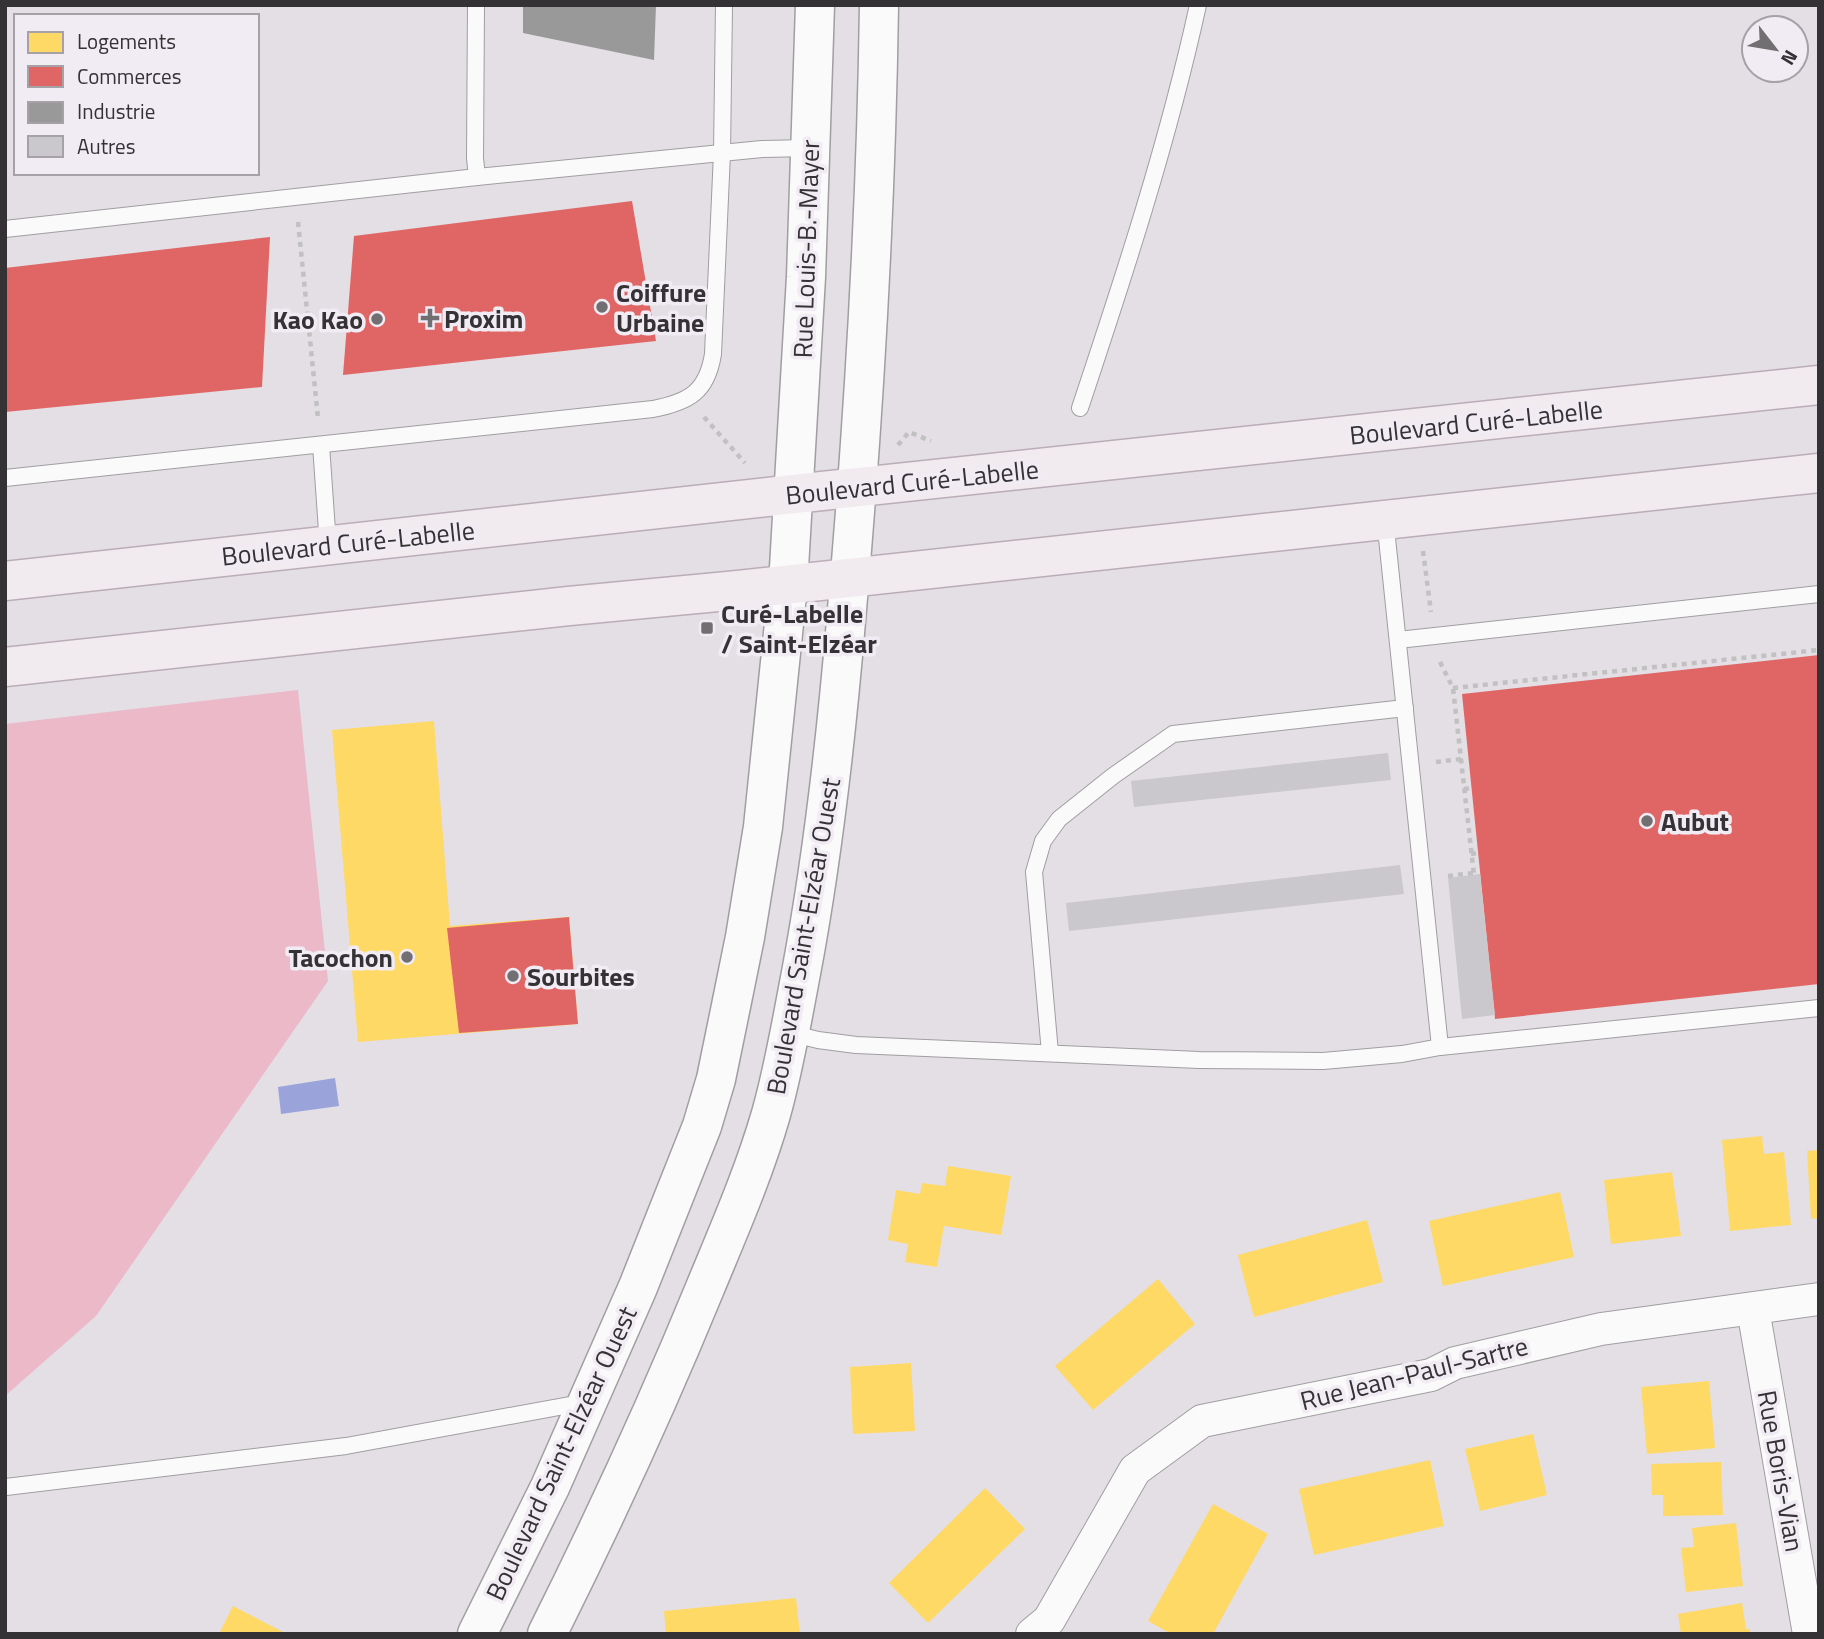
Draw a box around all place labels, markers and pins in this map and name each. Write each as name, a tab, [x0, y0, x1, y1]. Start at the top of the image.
place label: Coiffure Urbaine	[616, 273, 706, 342]
place label: Proxim	[444, 299, 523, 338]
marker: Coiffure Urbaine	[594, 299, 610, 315]
place label: Kao Kao	[272, 300, 363, 339]
marker: Proxim	[422, 310, 438, 326]
marker: Kao Kao	[369, 311, 385, 327]
place label: Curé-Labelle / Saint-Elzéar	[721, 594, 877, 663]
marker: Curé-Labelle / Saint-Elzéar	[699, 620, 715, 636]
place label: Aubut	[1661, 802, 1729, 841]
marker: Aubut	[1639, 813, 1655, 829]
place label: Tacochon	[288, 938, 393, 977]
marker: Tacochon	[399, 949, 415, 965]
place label: Sourbites	[527, 957, 635, 996]
marker: Sourbites	[505, 968, 521, 984]

